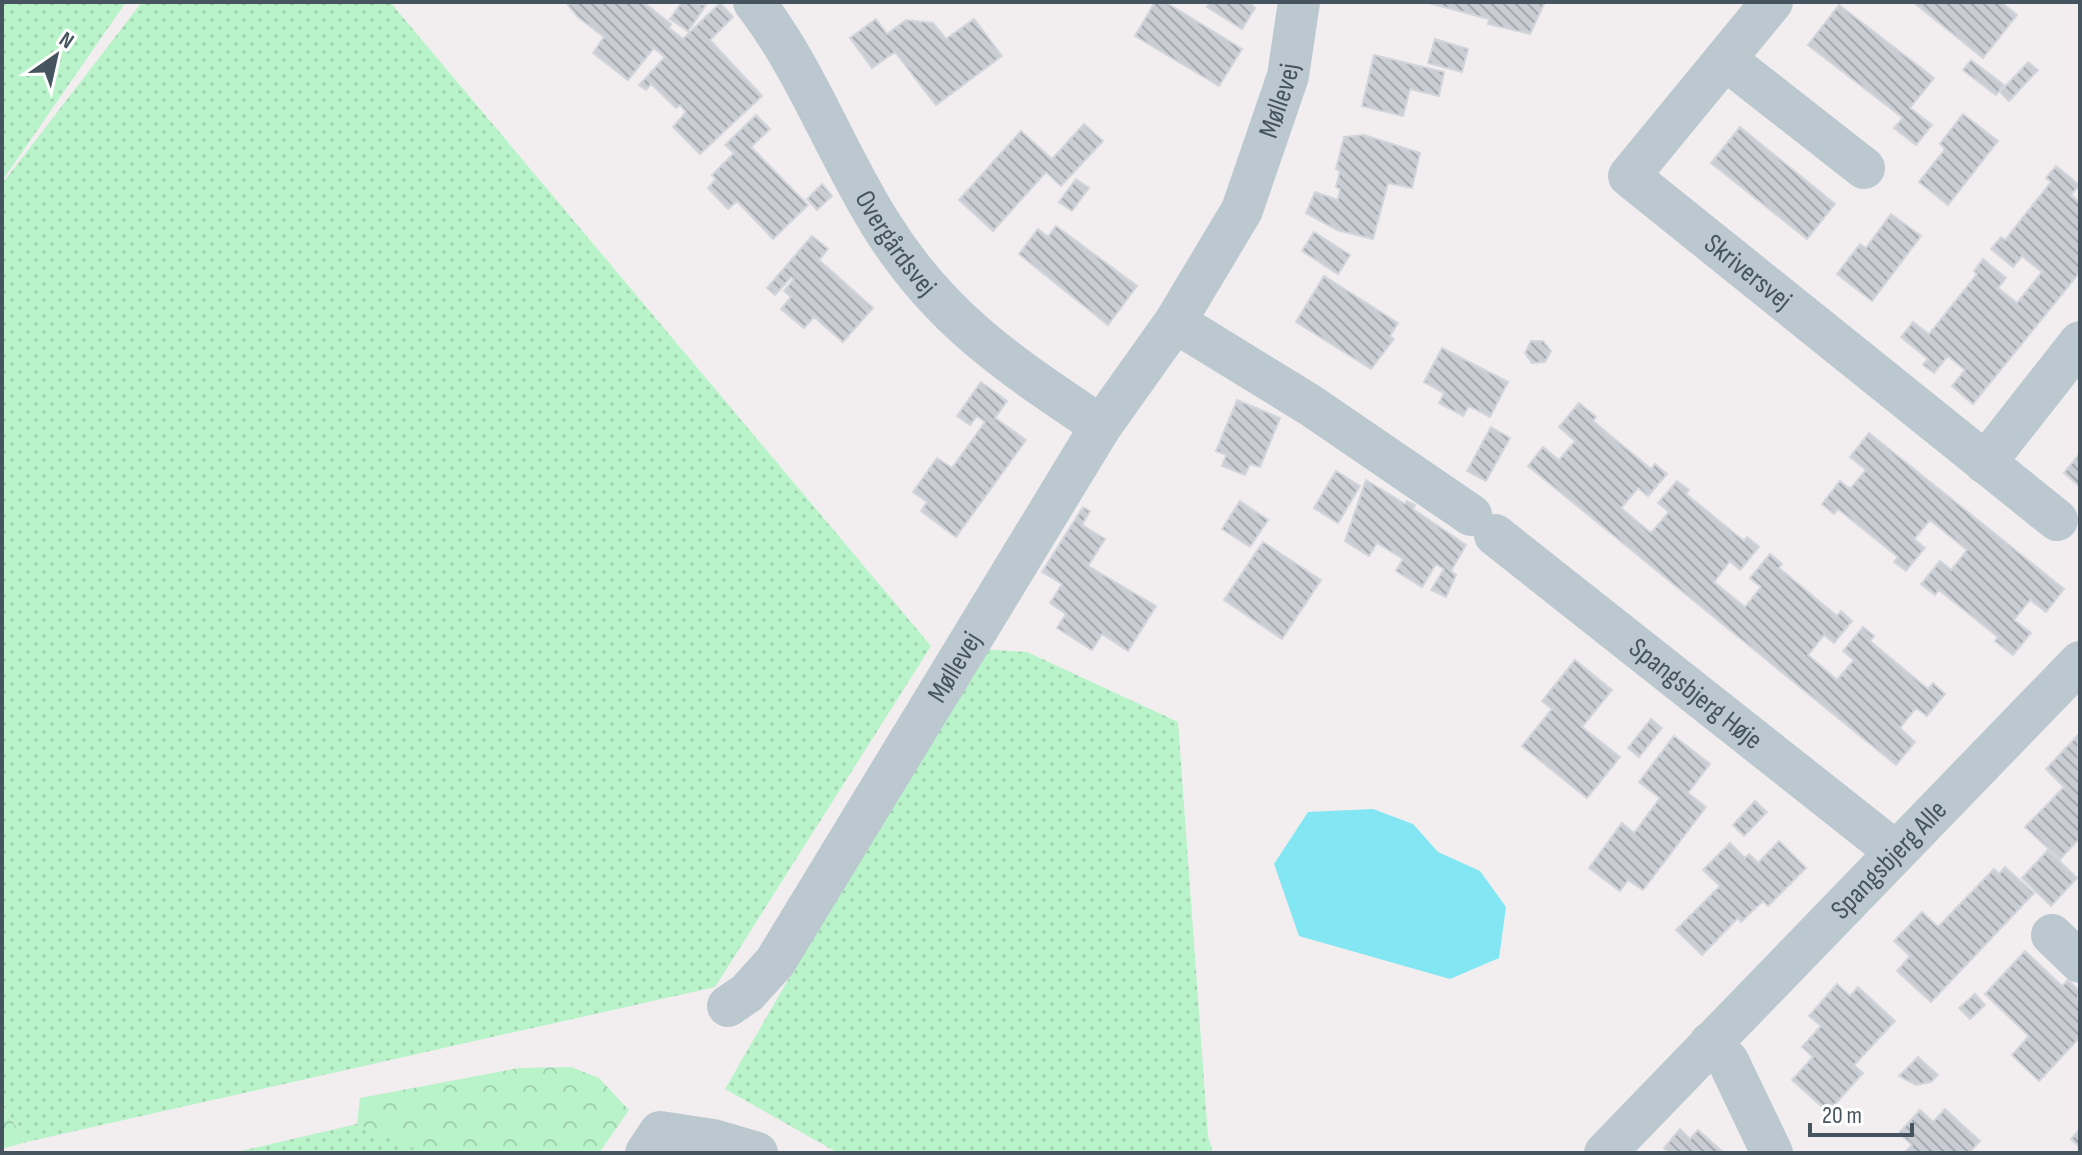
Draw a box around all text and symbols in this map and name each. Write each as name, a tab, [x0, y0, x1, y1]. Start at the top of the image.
north arrow	[16, 16, 96, 96]
text: N	[54, 26, 79, 55]
street label: Møllevej	[1252, 61, 1306, 142]
street label: Overgårdsvej	[848, 185, 943, 303]
street label: Skriversvej	[1698, 227, 1798, 317]
street label: Møllevej	[920, 626, 988, 708]
street label: Spangsbjerg Høje	[1623, 631, 1769, 756]
street label: Spangsbjerg Alle	[1824, 793, 1954, 926]
scale bar	[1810, 1087, 1912, 1137]
text: 20 m	[1822, 1101, 1862, 1130]

